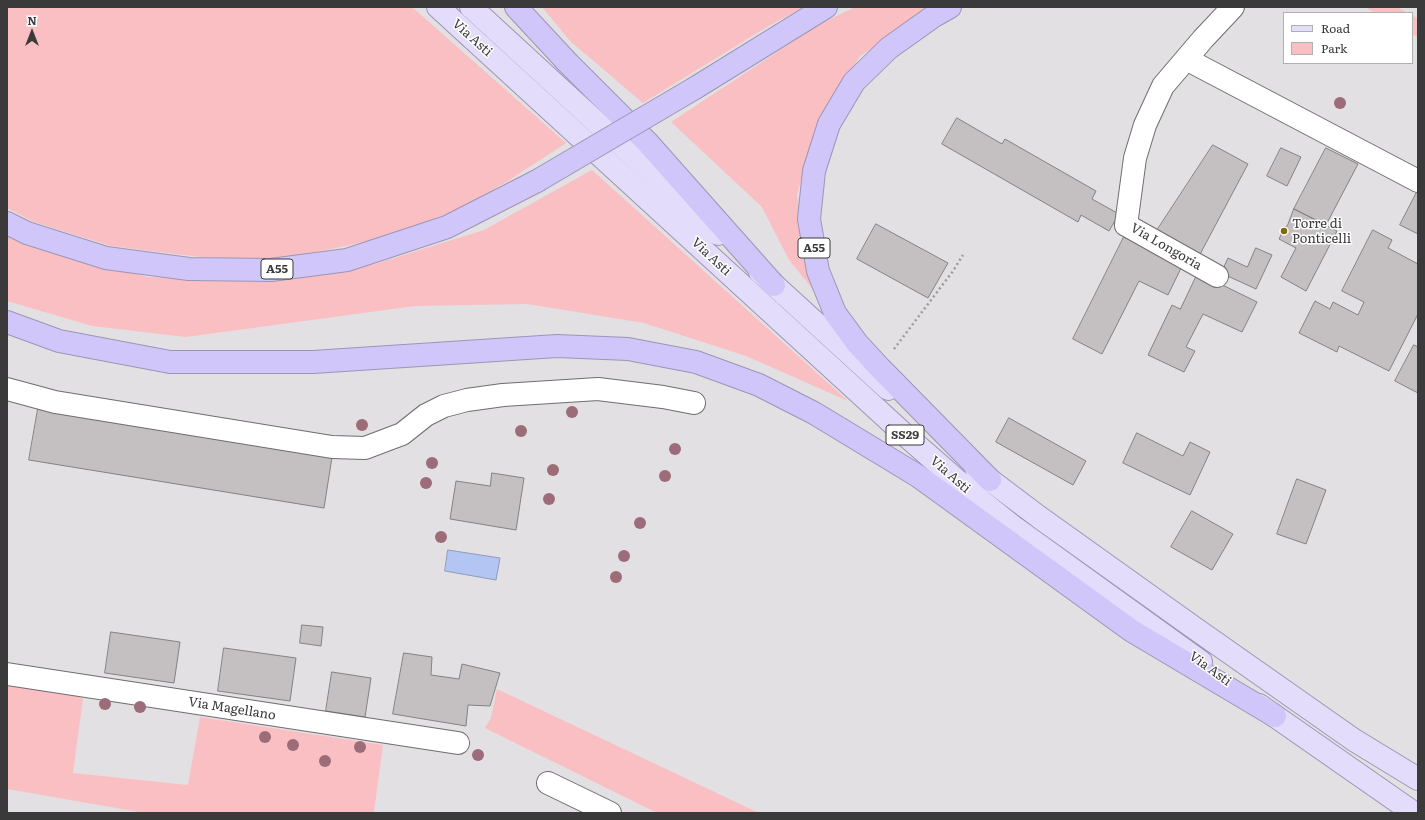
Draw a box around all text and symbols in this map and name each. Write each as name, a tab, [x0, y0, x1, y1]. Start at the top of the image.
north arrow	[12, 12, 52, 52]
text: N	[27, 12, 37, 28]
legend	[1283, 12, 1413, 64]
street label: Via Asti	[449, 16, 495, 60]
text: Road	[1321, 19, 1350, 37]
text: Park	[1321, 39, 1347, 57]
place label: Torre di Ponticelli	[1292, 216, 1351, 247]
street label: Via Longoria	[1128, 220, 1204, 274]
marker: Torre di Ponticelli	[1279, 226, 1289, 236]
street label: Via Asti	[688, 235, 734, 279]
road number: A55	[798, 238, 830, 258]
road number: A55	[261, 259, 293, 279]
road number: SS29	[886, 425, 924, 445]
street label: Via Asti	[927, 453, 973, 497]
street label: Via Asti	[1186, 649, 1234, 689]
street label: Via Magellano	[187, 694, 277, 724]

